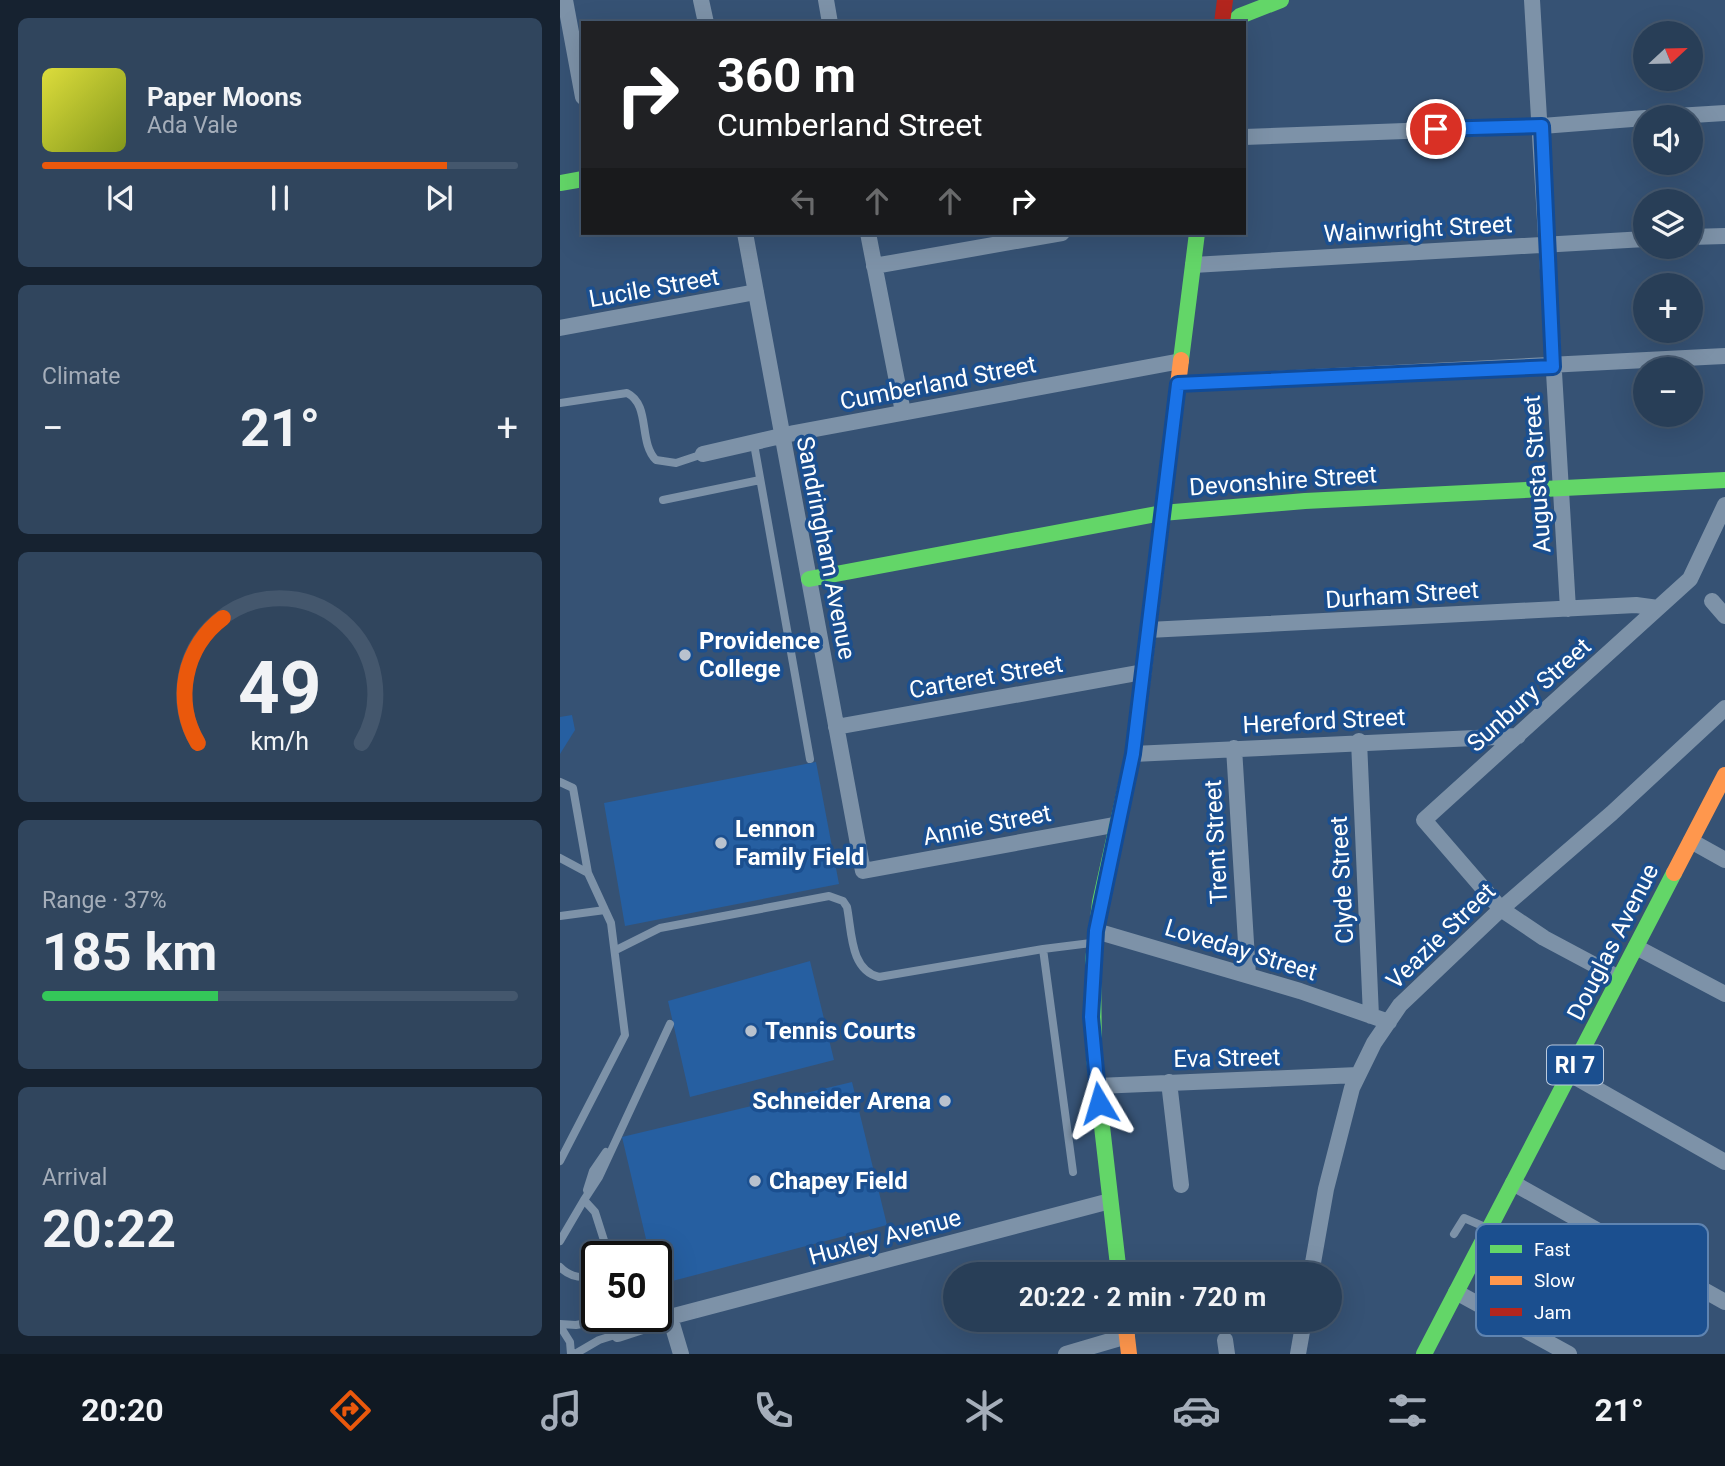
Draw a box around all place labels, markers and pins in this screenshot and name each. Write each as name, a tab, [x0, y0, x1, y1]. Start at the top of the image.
pin	[1406, 99, 1466, 159]
place label: Providence College	[699, 627, 820, 683]
marker: Providence College	[677, 647, 693, 663]
place label: Lennon Family Field	[735, 815, 865, 871]
marker: Lennon Family Field	[713, 835, 729, 851]
place label: Tennis Courts	[765, 1017, 916, 1045]
marker: Tennis Courts	[743, 1023, 759, 1039]
place label: Schneider Arena	[752, 1087, 931, 1115]
marker: Schneider Arena	[937, 1093, 953, 1109]
place label: Chapey Field	[769, 1167, 908, 1195]
marker: Chapey Field	[747, 1173, 763, 1189]

